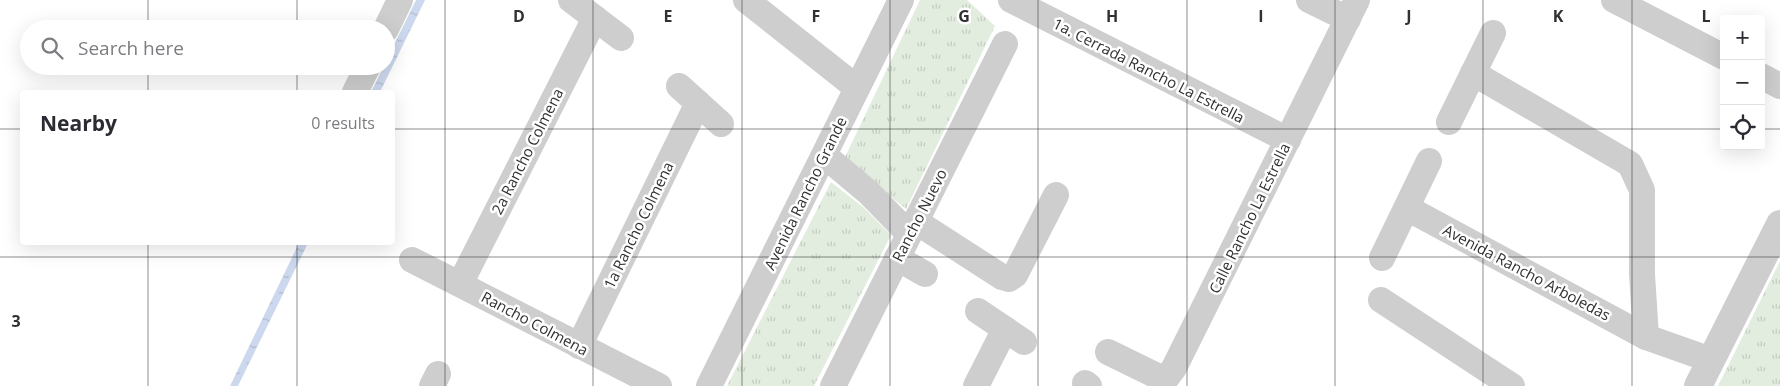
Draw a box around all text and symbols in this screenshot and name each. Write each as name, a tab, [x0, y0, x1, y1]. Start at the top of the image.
text: D	[513, 5, 525, 27]
text: E	[664, 5, 673, 27]
text: F	[812, 5, 820, 27]
text: G	[958, 5, 970, 27]
text: H	[1106, 5, 1118, 27]
text: I	[1258, 5, 1264, 27]
text: J	[1404, 5, 1412, 27]
text: K	[1553, 5, 1564, 27]
text: L	[1701, 5, 1711, 27]
street label: 1a. Cerrada Rancho La Estrella	[1050, 13, 1248, 127]
map controls	[1720, 15, 1765, 150]
button: +	[1720, 15, 1765, 60]
search box	[20, 20, 395, 75]
icon: search	[38, 34, 66, 62]
text: Search here	[78, 35, 184, 61]
button: −	[1720, 60, 1765, 105]
street label: 2a Rancho Colmena	[487, 85, 567, 217]
button: locate	[1720, 105, 1765, 150]
text: Nearby	[40, 109, 117, 137]
text: 0 results	[311, 112, 375, 134]
street label: Avenida Rancho Grande	[759, 113, 851, 273]
street label: Calle Rancho La Estrella	[1204, 139, 1294, 297]
street label: 1a Rancho Colmena	[599, 158, 677, 292]
street label: Rancho Nuevo	[887, 165, 951, 265]
street label: Avenida Rancho Arboledas	[1440, 219, 1614, 325]
street label: Rancho Colmena	[478, 286, 592, 360]
text: 3	[11, 310, 21, 332]

